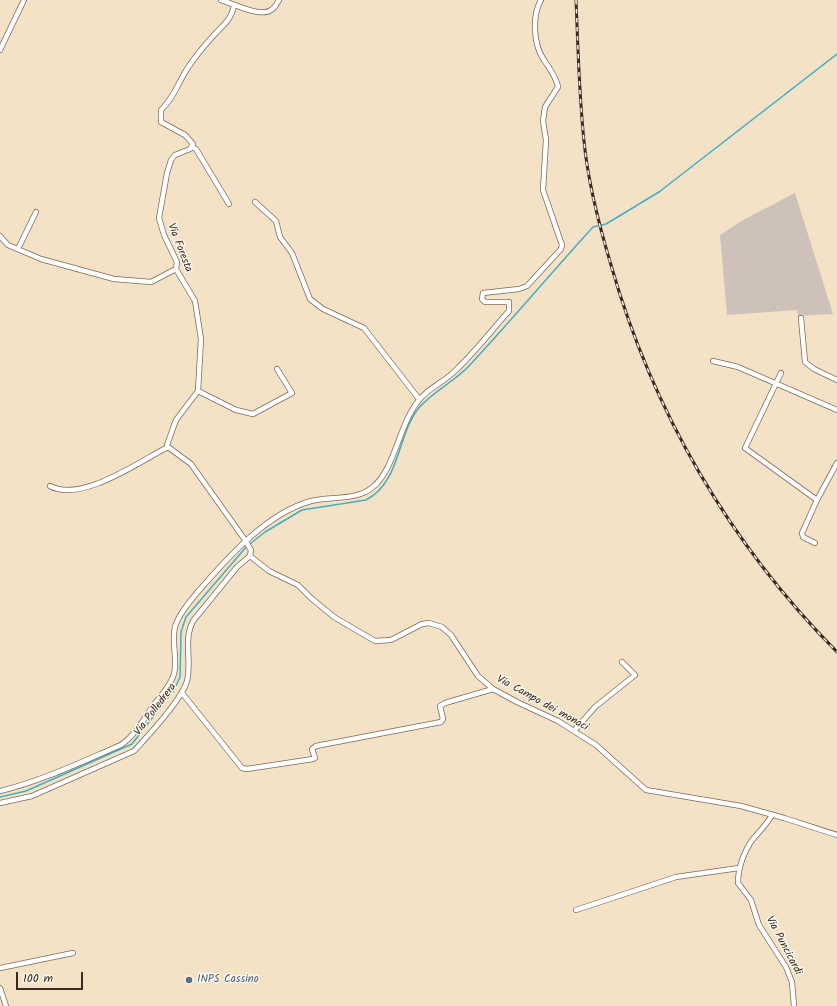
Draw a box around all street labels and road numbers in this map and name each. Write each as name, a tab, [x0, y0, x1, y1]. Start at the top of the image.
street label: Via Foresta	[164, 222, 194, 274]
street label: Via Campo dei monaci	[494, 673, 590, 735]
street label: Via Polledrera	[132, 681, 180, 739]
street label: Via Puncicardi	[762, 914, 804, 978]

